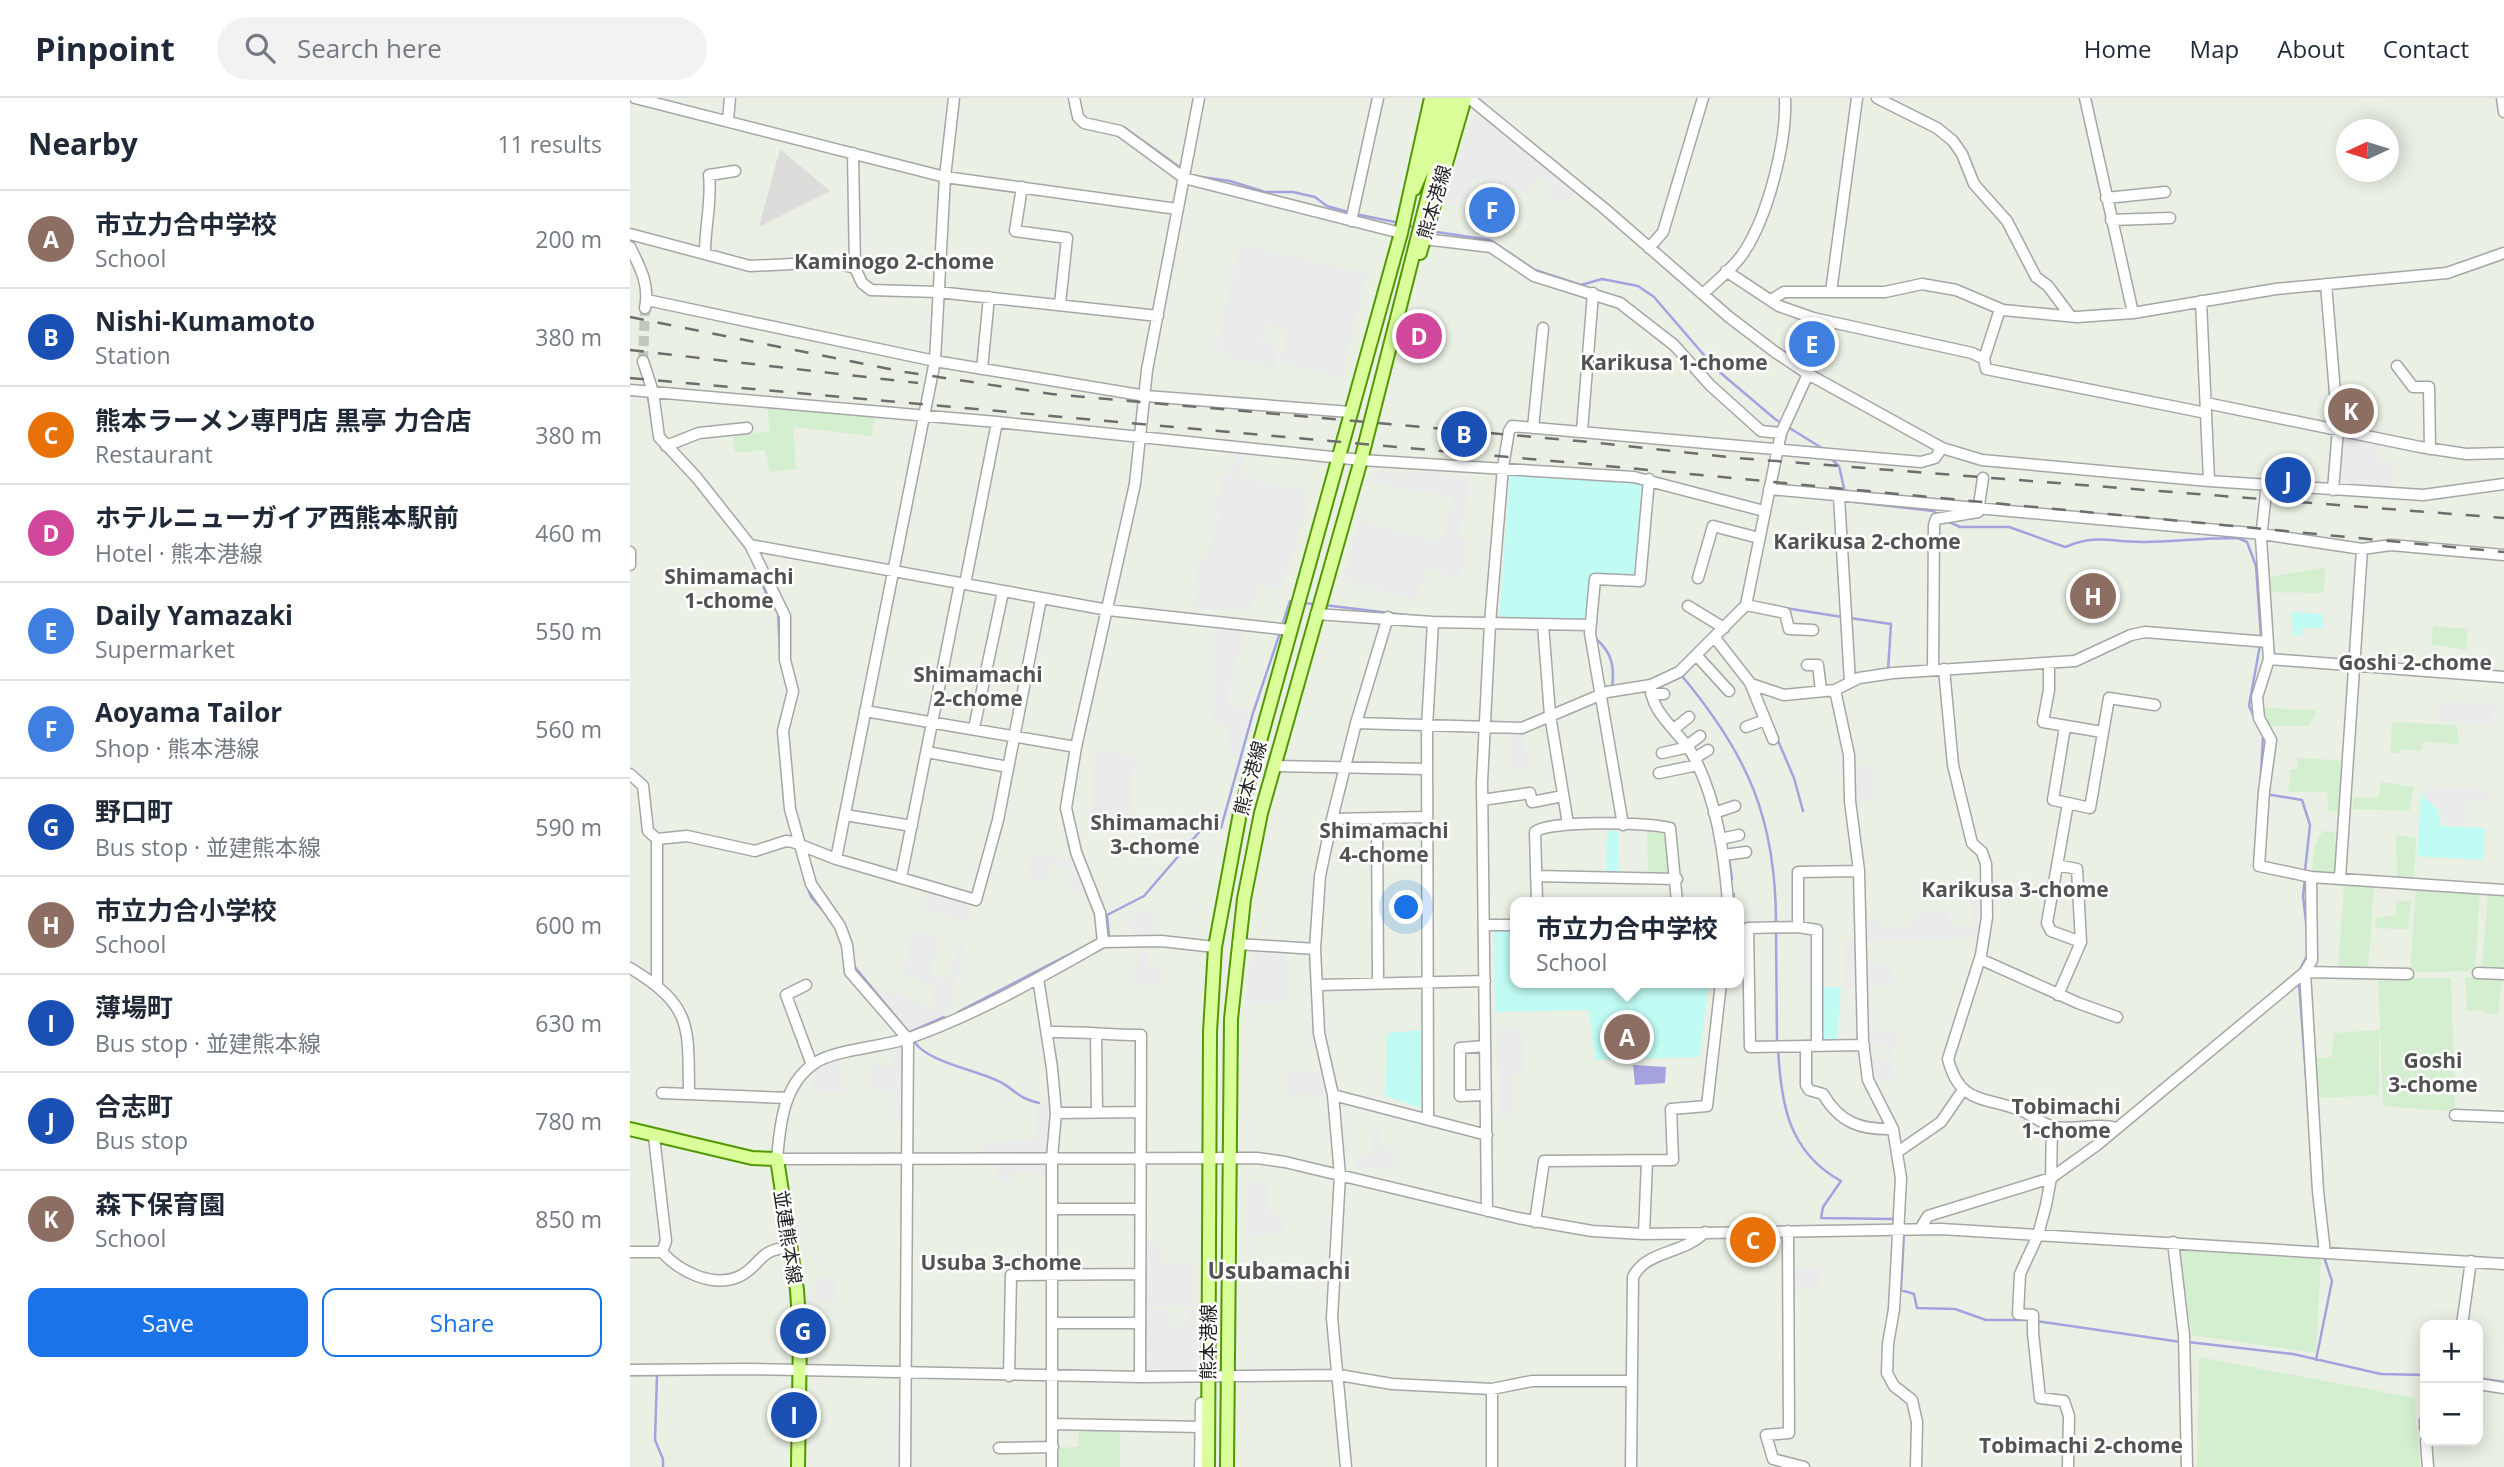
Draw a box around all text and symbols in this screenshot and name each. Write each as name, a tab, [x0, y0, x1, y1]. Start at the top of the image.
search box	[217, 17, 707, 80]
text: Pinpoint	[35, 26, 175, 71]
icon: search	[241, 29, 279, 67]
text: Search here	[297, 30, 442, 66]
text: Home	[2084, 32, 2152, 65]
text: Map	[2190, 32, 2239, 65]
text: About	[2277, 32, 2345, 65]
text: Contact	[2383, 32, 2469, 65]
north arrow	[2336, 119, 2399, 182]
text: Nearby	[28, 123, 138, 164]
text: 11 results	[497, 128, 602, 160]
street label: 熊本港線	[1411, 162, 1457, 242]
pin: F	[1469, 184, 1515, 236]
text: 市立力合中学校	[95, 206, 277, 242]
text: A	[43, 223, 59, 255]
text: 200 m	[535, 223, 602, 255]
text: School	[95, 242, 166, 274]
district label: Kaminogo 2-chome	[794, 247, 994, 275]
text: Nishi-Kumamoto	[95, 303, 315, 339]
pin: D	[1396, 310, 1442, 362]
pin: E	[1789, 318, 1835, 370]
text: B	[43, 321, 59, 353]
text: 380 m	[535, 321, 602, 353]
text: Station	[95, 339, 171, 371]
district label: Karikusa 1-chome	[1580, 348, 1768, 376]
pin: K	[2328, 385, 2374, 437]
text: 熊本ラーメン専門店 黒亭 力合店	[95, 402, 471, 438]
pin: B	[1441, 408, 1487, 460]
text: C	[44, 419, 58, 451]
text: 380 m	[535, 419, 602, 451]
text: Restaurant	[95, 438, 213, 470]
pin: J	[2265, 454, 2311, 506]
text: ホテルニューガイア西熊本駅前	[95, 499, 459, 535]
text: D	[42, 517, 60, 549]
text: 460 m	[535, 517, 602, 549]
district label: Karikusa 2-chome	[1773, 527, 1961, 555]
text: Hotel · 熊本港線	[95, 537, 263, 569]
district label: Shimamachi 1-chome	[664, 562, 794, 614]
pin: H	[2070, 570, 2116, 622]
text: Daily Yamazaki	[95, 597, 293, 633]
text: E	[45, 615, 57, 647]
text: 550 m	[535, 615, 602, 647]
text: Supermarket	[95, 633, 235, 665]
district label: Goshi 2-chome	[2338, 648, 2492, 676]
district label: Shimamachi 2-chome	[913, 660, 1043, 712]
text: Aoyama Tailor	[95, 694, 282, 730]
text: F	[45, 713, 57, 745]
text: 560 m	[535, 713, 602, 745]
text: Shop · 熊本港線	[95, 732, 260, 764]
street label: 熊本港線	[1228, 738, 1272, 818]
text: 野口町	[95, 793, 173, 829]
district label: Shimamachi 3-chome	[1090, 808, 1220, 860]
text: G	[43, 811, 59, 843]
text: 590 m	[535, 811, 602, 843]
district label: Shimamachi 4-chome	[1319, 816, 1449, 868]
text: Bus stop · 並建熊本線	[95, 831, 321, 863]
district label: Karikusa 3-chome	[1921, 875, 2109, 903]
your location	[1389, 890, 1423, 924]
text: 市立力合小学校	[95, 892, 277, 928]
popup	[1510, 897, 1744, 988]
text: H	[42, 909, 60, 941]
text: 600 m	[535, 909, 602, 941]
text: 市立力合中学校	[1536, 910, 1718, 946]
text: School	[95, 928, 166, 960]
text: School	[1536, 946, 1607, 978]
text: 薄場町	[95, 989, 173, 1025]
text: I	[47, 1007, 55, 1039]
text: 630 m	[535, 1007, 602, 1039]
pin: A	[1604, 1011, 1650, 1063]
text: Bus stop · 並建熊本線	[95, 1027, 321, 1059]
district label: Goshi 3-chome	[2388, 1046, 2478, 1098]
text: 合志町	[95, 1088, 173, 1124]
district label: Tobimachi 1-chome	[2011, 1092, 2121, 1144]
text: J	[47, 1105, 55, 1137]
text: 780 m	[535, 1105, 602, 1137]
text: Bus stop	[95, 1124, 188, 1156]
text: 森下保育園	[95, 1186, 225, 1222]
street label: 並建熊本線	[768, 1188, 808, 1286]
text: K	[43, 1203, 59, 1235]
text: 850 m	[535, 1203, 602, 1235]
pin: C	[1730, 1214, 1776, 1266]
text: School	[95, 1222, 166, 1254]
district label: Usuba 3-chome	[921, 1248, 1081, 1276]
district label: Usubamachi	[1208, 1254, 1350, 1286]
button: Save	[28, 1288, 308, 1357]
button: Share	[322, 1288, 602, 1357]
street label: 熊本港線	[1195, 1304, 1221, 1380]
pin: G	[780, 1305, 826, 1357]
map controls	[2420, 1320, 2483, 1446]
button: +	[2420, 1320, 2483, 1383]
button: −	[2420, 1383, 2483, 1446]
pin: I	[771, 1389, 817, 1441]
district label: Tobimachi 2-chome	[1979, 1431, 2183, 1459]

